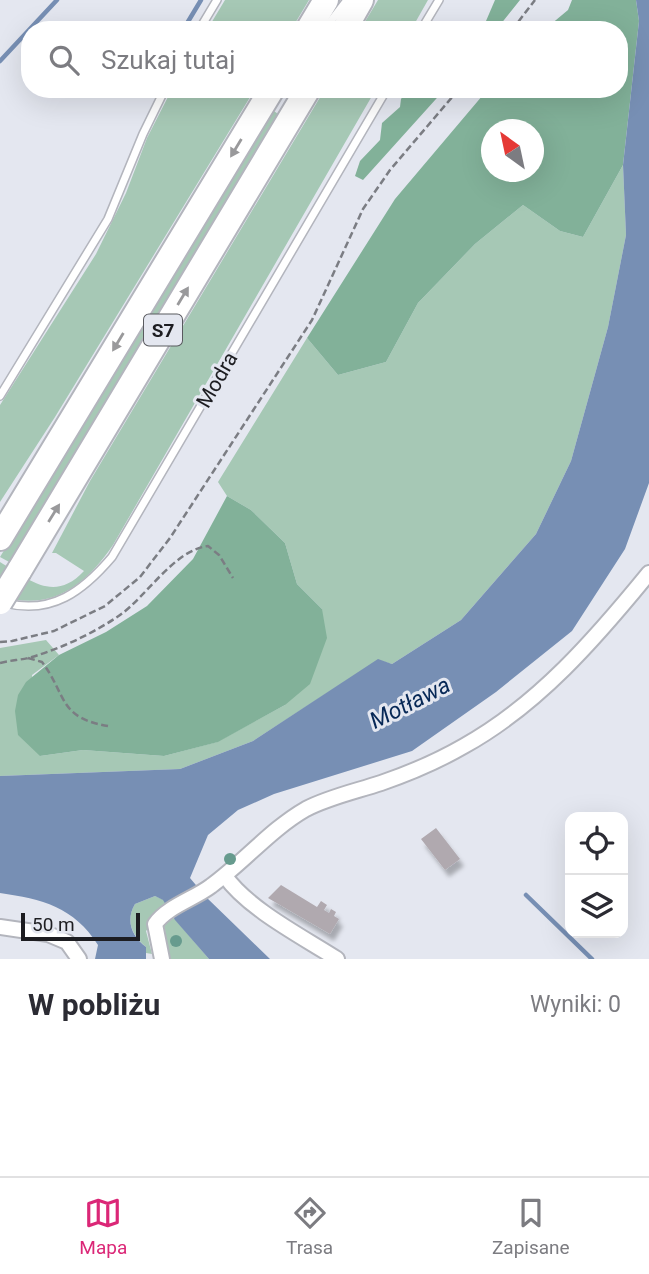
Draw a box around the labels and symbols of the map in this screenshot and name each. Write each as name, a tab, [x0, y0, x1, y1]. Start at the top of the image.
north arrow	[481, 119, 544, 182]
one-way arrow	[230, 138, 243, 157]
one-way arrow	[177, 286, 189, 305]
road number: S7	[144, 314, 182, 346]
one-way arrow	[112, 333, 125, 352]
street label: Modra	[192, 348, 242, 412]
one-way arrow	[48, 503, 61, 522]
water label: Motława	[365, 671, 455, 735]
scale bar	[21, 910, 140, 942]

